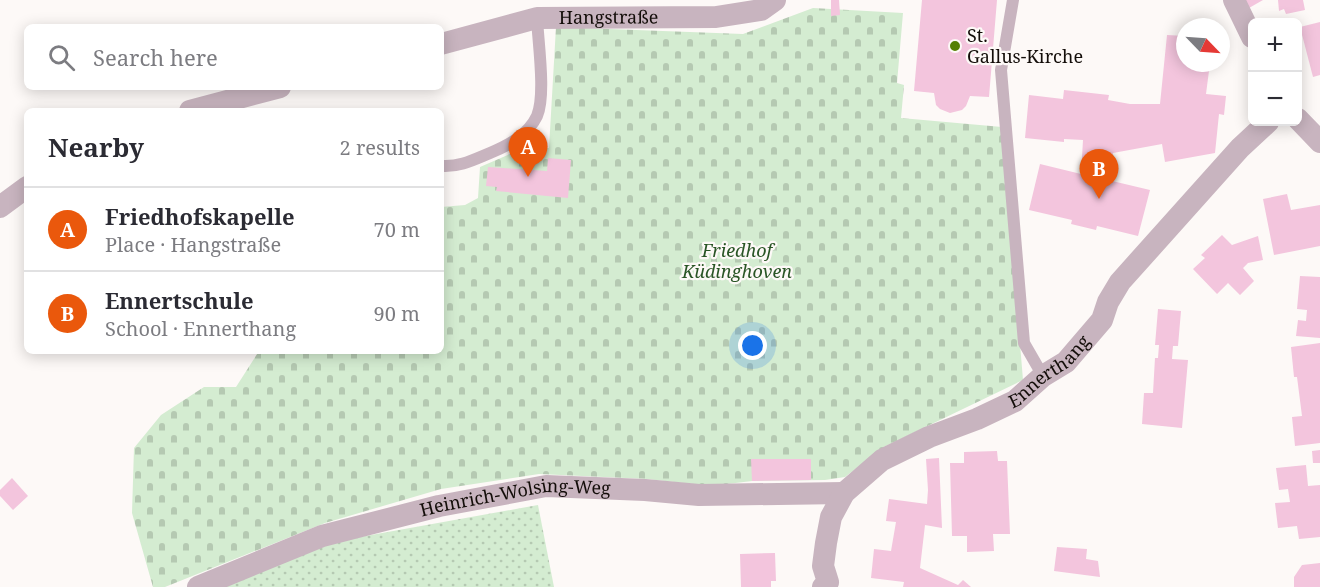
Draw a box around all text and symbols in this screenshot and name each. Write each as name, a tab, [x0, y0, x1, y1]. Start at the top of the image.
street label: Hangstraße	[559, 4, 658, 29]
north arrow	[1176, 18, 1230, 72]
map controls	[1248, 18, 1302, 126]
button: +	[1248, 18, 1302, 72]
place label: St. Gallus-Kirche	[967, 23, 1083, 68]
search box	[24, 24, 444, 90]
marker: St. Gallus-Kirche	[948, 39, 962, 53]
icon: search	[45, 41, 78, 74]
text: Search here	[93, 42, 218, 72]
button: −	[1248, 72, 1302, 126]
pin: A	[508, 128, 548, 177]
text: Nearby	[48, 129, 144, 165]
text: 2 results	[340, 134, 420, 161]
pin: B	[1080, 150, 1118, 199]
text: Friedhofskapelle	[105, 201, 295, 231]
text: A	[60, 216, 75, 243]
text: 70 m	[374, 216, 420, 243]
text: Place · Hangstraße	[105, 231, 281, 258]
park label: Friedhof Küdinghoven	[681, 238, 792, 283]
text: Ennertschule	[105, 285, 254, 315]
text: B	[61, 300, 74, 327]
text: 90 m	[374, 300, 420, 327]
text: School · Ennerthang	[105, 315, 296, 342]
street label: Ennerthang	[1004, 329, 1095, 413]
your location	[738, 331, 767, 360]
street label: Heinrich-Wolsing-Weg	[417, 473, 612, 521]

